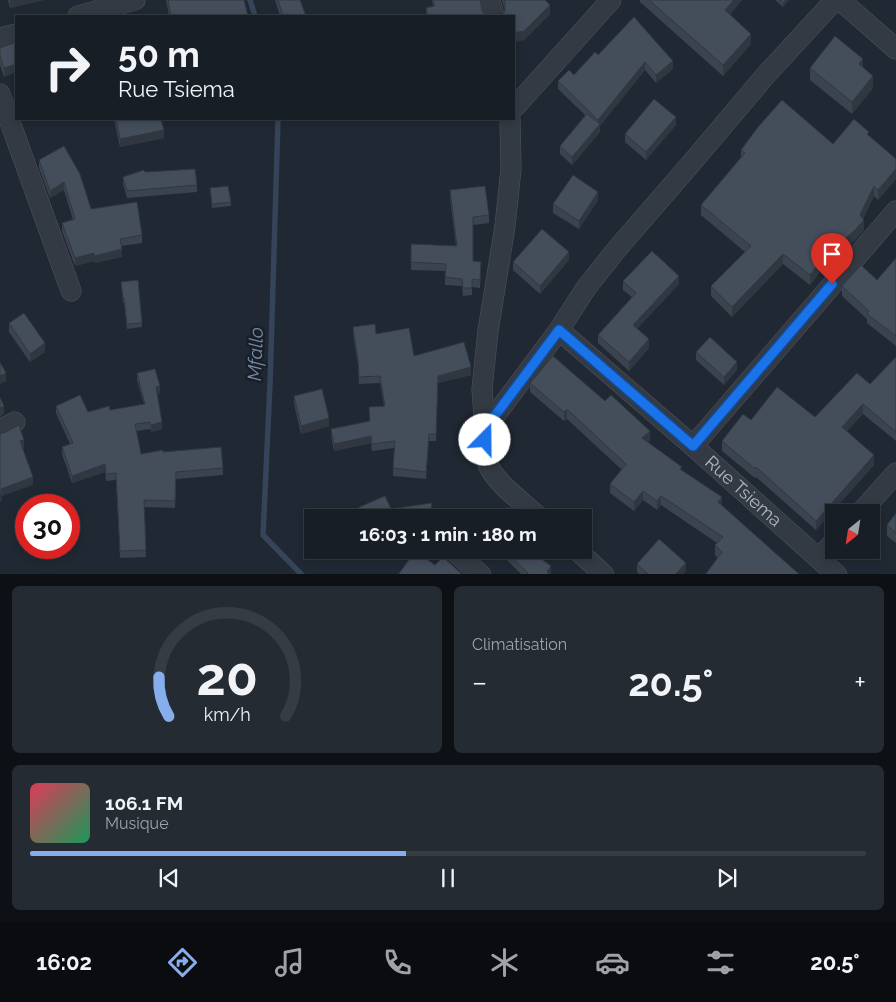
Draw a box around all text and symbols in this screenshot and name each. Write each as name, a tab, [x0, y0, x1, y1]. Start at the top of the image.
text: 50 m	[118, 34, 200, 75]
icon: right	[35, 35, 100, 100]
text: Rue Tsiema	[118, 76, 235, 102]
pin	[811, 233, 853, 284]
icon: arrive	[818, 240, 846, 268]
water label: Mfallo	[243, 327, 267, 381]
position arrow	[458, 413, 510, 465]
street label: Rue Tsiema	[701, 451, 786, 531]
speed limit sign: 30	[15, 494, 80, 559]
north arrow	[825, 504, 880, 559]
map controls	[825, 504, 880, 559]
text: 16:03 · 1 min · 180 m	[359, 523, 537, 545]
text: Climatisation	[472, 635, 567, 654]
text: 20	[196, 646, 258, 707]
text: 20.5°	[628, 660, 713, 705]
text: −	[472, 666, 487, 699]
text: +	[854, 666, 866, 699]
text: km/h	[203, 704, 251, 725]
text: 106.1 FM	[105, 792, 183, 814]
text: Musique	[105, 814, 169, 833]
icon: previous	[155, 864, 183, 892]
icon: pause	[434, 864, 462, 892]
icon: next	[713, 864, 741, 892]
icon: directions	[165, 945, 200, 980]
icon: music	[272, 945, 307, 980]
icon: phone	[380, 945, 415, 980]
icon: climate	[487, 945, 522, 980]
icon: car	[595, 945, 630, 980]
icon: filters	[703, 945, 738, 980]
text: 16:02	[36, 949, 92, 975]
text: 20.5°	[810, 949, 860, 975]

